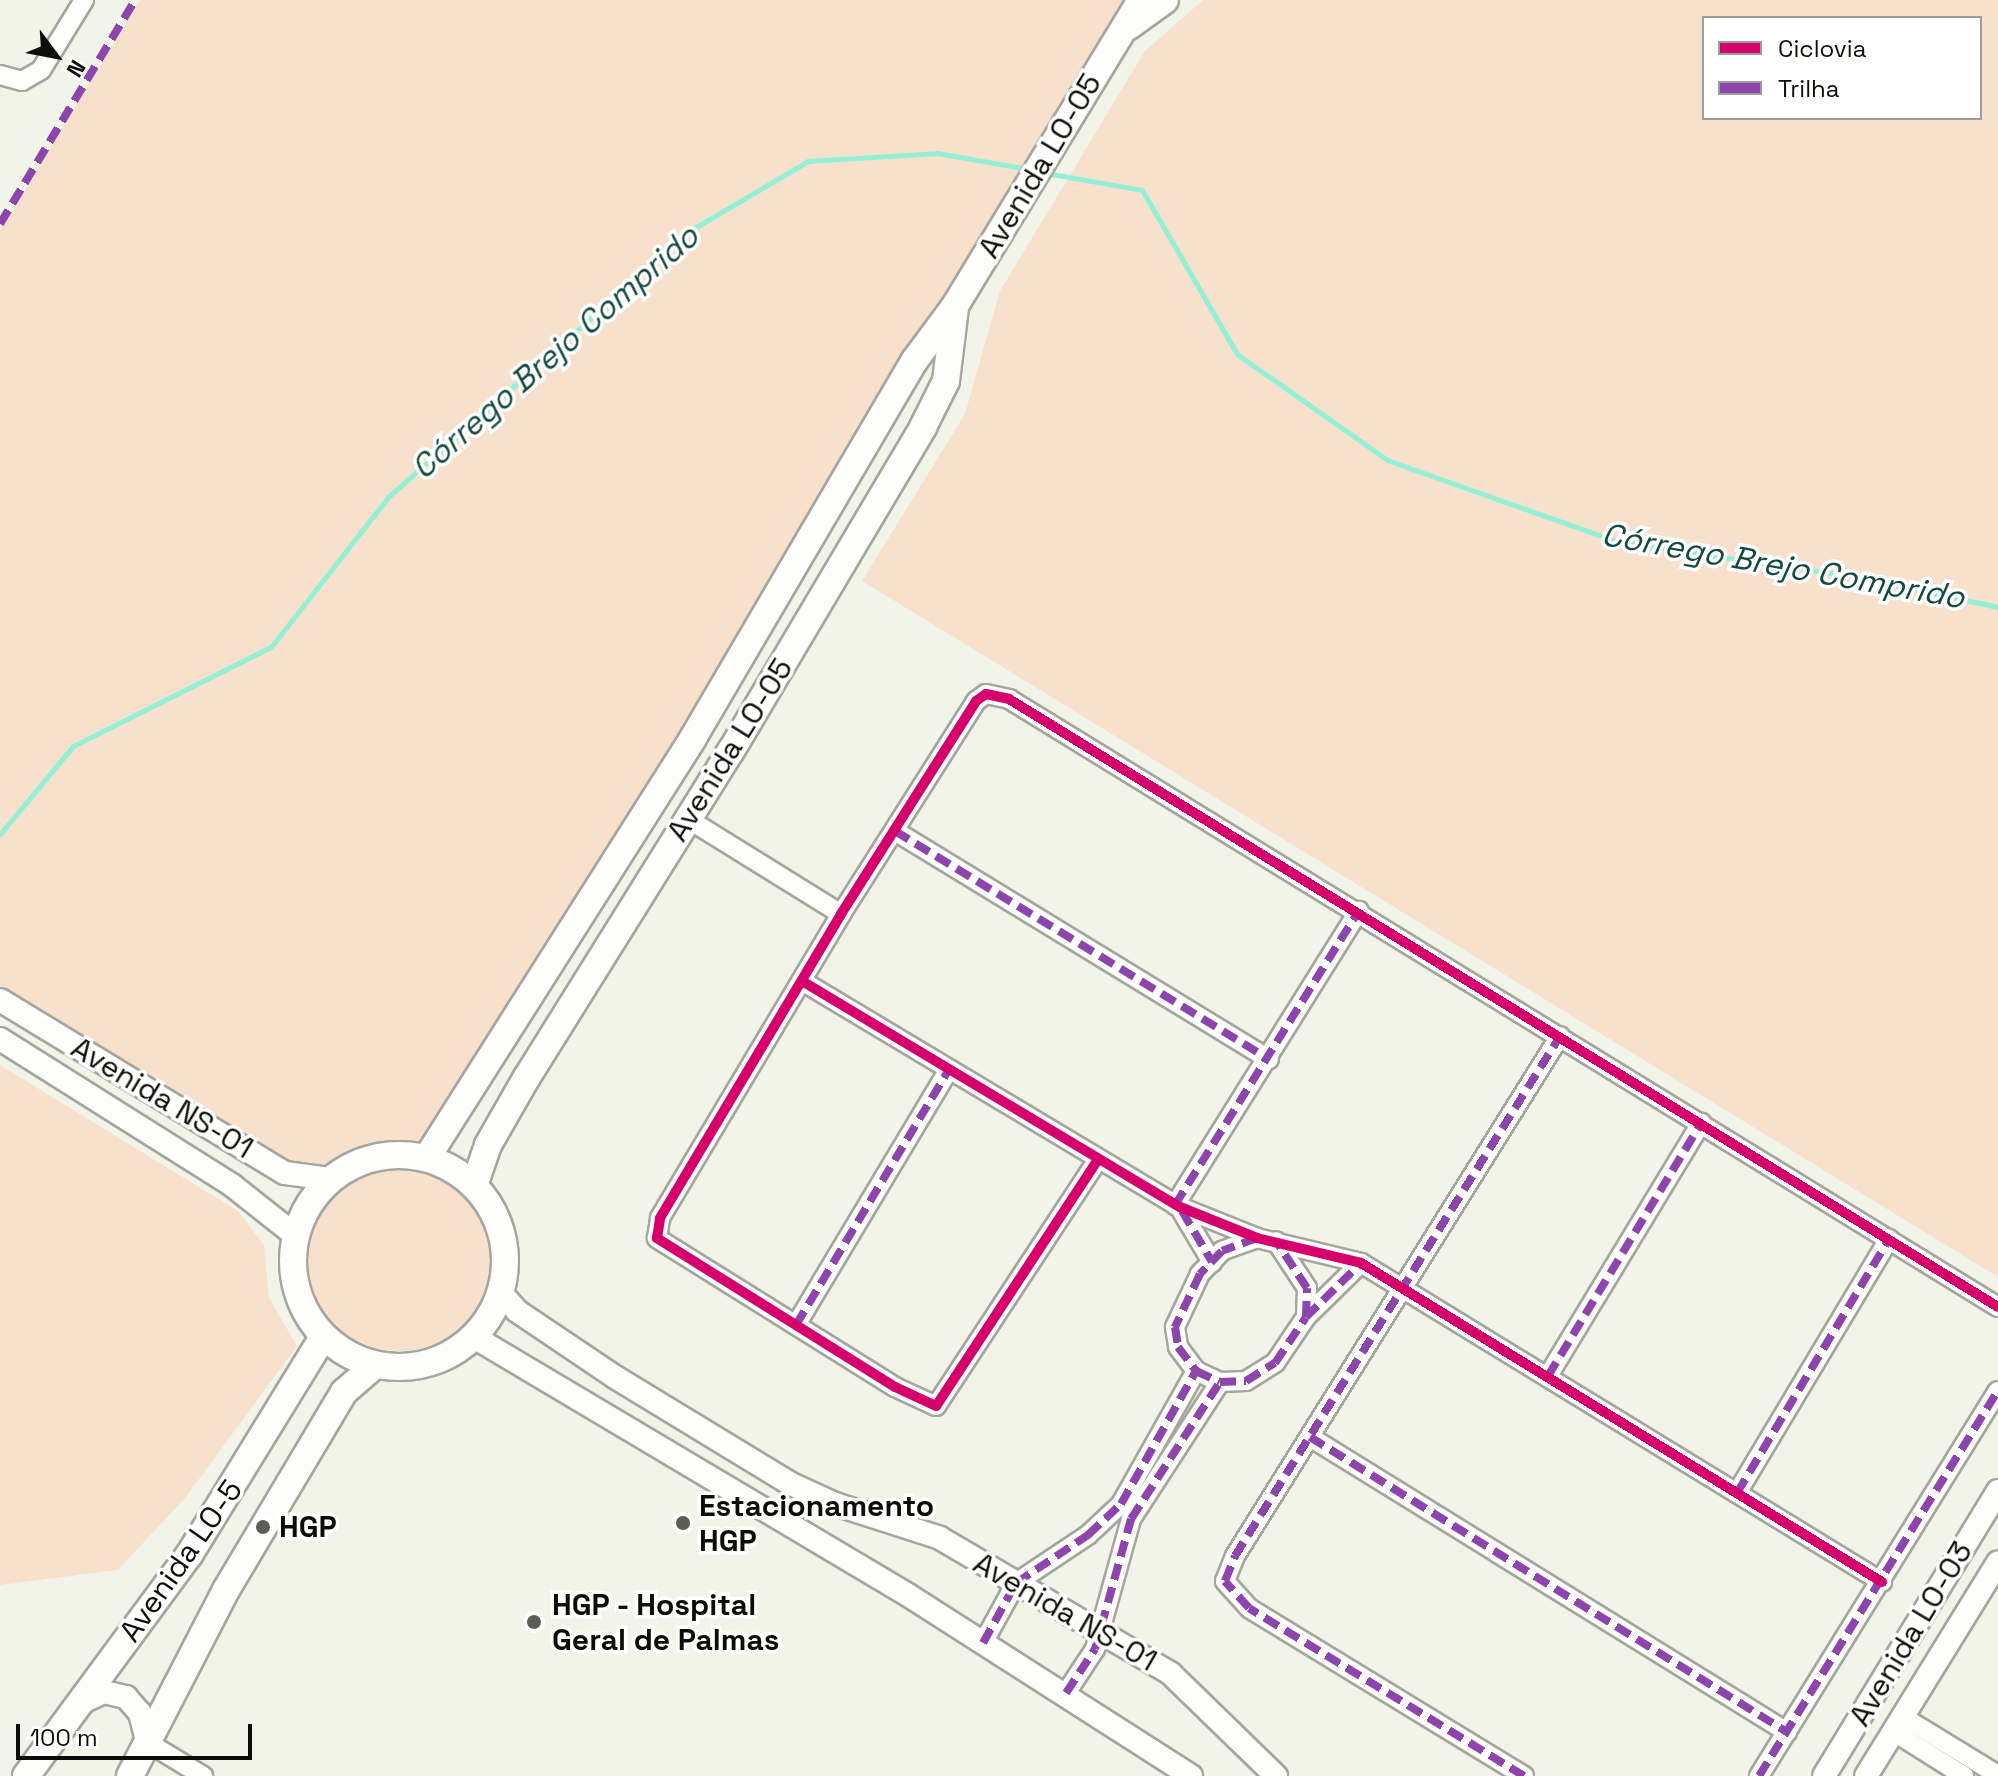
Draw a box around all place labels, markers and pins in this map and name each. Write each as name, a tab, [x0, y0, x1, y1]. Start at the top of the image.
place label: Estacionamento HGP	[699, 1488, 934, 1558]
place label: HGP	[279, 1509, 337, 1545]
marker: Estacionamento HGP	[674, 1514, 692, 1532]
marker: HGP	[254, 1518, 272, 1536]
place label: HGP - Hospital Geral de Palmas	[552, 1587, 779, 1658]
marker: HGP - Hospital Geral de Palmas	[523, 1611, 545, 1633]

